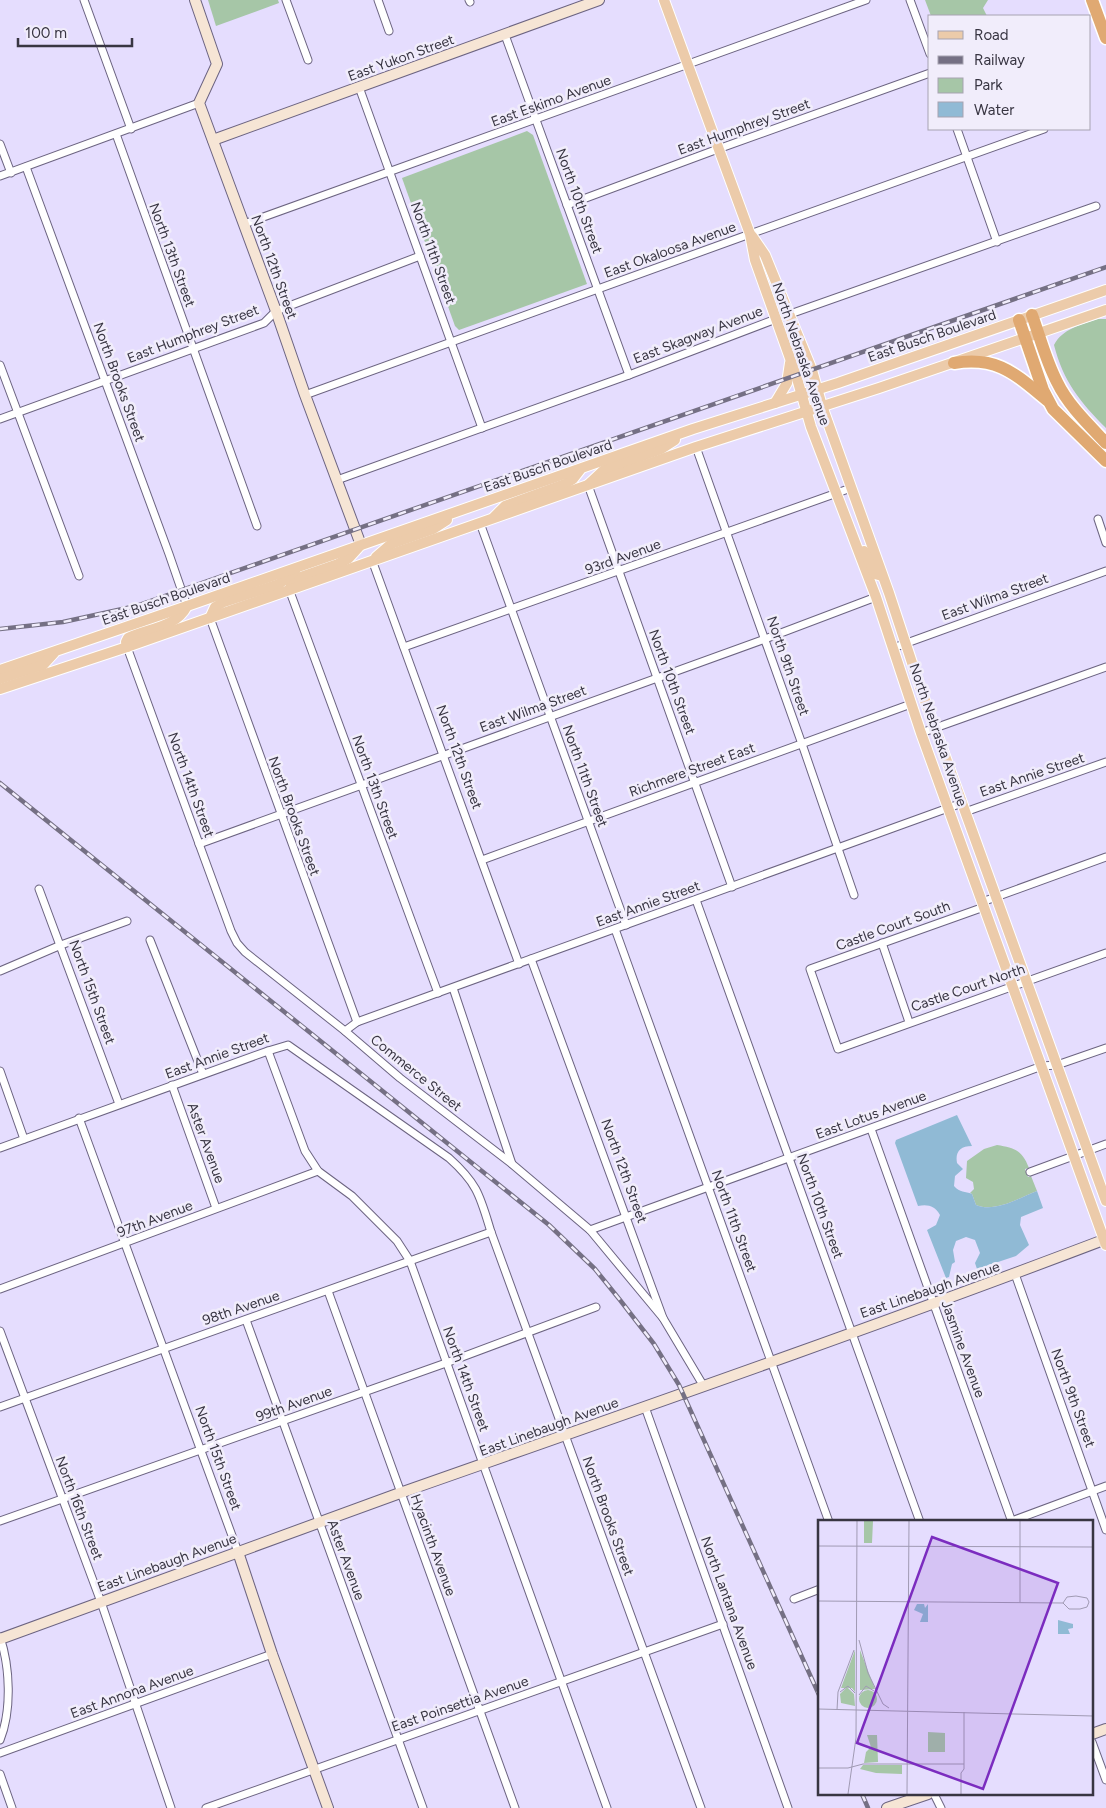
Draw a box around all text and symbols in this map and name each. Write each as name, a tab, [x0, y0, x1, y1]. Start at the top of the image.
scale bar	[18, 15, 131, 47]
legend	[928, 15, 1091, 130]
text: 100 m	[25, 24, 67, 42]
text: Road	[974, 26, 1009, 44]
street label: East Yukon Street	[346, 31, 456, 85]
text: Railway	[974, 51, 1025, 69]
street label: East Eskimo Avenue	[489, 71, 614, 131]
text: Park	[974, 76, 1003, 94]
street label: East Humphrey Street	[676, 95, 812, 159]
text: Water	[974, 101, 1014, 119]
street label: North 10th Street	[552, 146, 606, 256]
street label: North 11th Street	[407, 200, 459, 306]
street label: North 13th Street	[145, 201, 199, 309]
street label: North 12th Street	[247, 213, 301, 321]
street label: East Okaloosa Avenue	[602, 218, 739, 282]
street label: North Nebraska Avenue	[769, 280, 834, 428]
street label: East Humphrey Street	[125, 301, 261, 367]
street label: East Skagway Avenue	[631, 302, 765, 368]
street label: East Busch Boulevard	[866, 306, 998, 366]
street label: North Brooks Street	[90, 320, 148, 444]
street label: East Busch Boulevard	[482, 436, 614, 496]
street label: 93rd Avenue	[583, 535, 663, 579]
street label: East Busch Boulevard	[100, 569, 232, 629]
street label: East Wilma Street	[939, 570, 1051, 624]
street label: North 9th Street	[763, 614, 813, 718]
street label: North 10th Street	[645, 627, 699, 737]
street label: North Nebraska Avenue	[906, 661, 971, 809]
street label: East Wilma Street	[477, 682, 589, 736]
street label: North 12th Street	[432, 703, 486, 811]
street label: North 11th Street	[559, 723, 611, 829]
street label: North 14th Street	[164, 730, 218, 840]
street label: North 13th Street	[348, 733, 402, 841]
street label: Richmere Street East	[627, 739, 757, 801]
street label: East Annie Street	[978, 749, 1086, 801]
street label: North Brooks Street	[265, 754, 323, 878]
street label: East Annie Street	[594, 877, 702, 931]
street label: Castle Court South	[834, 897, 953, 955]
street label: North 15th Street	[65, 937, 119, 1047]
street label: Castle Court North	[909, 960, 1027, 1015]
street label: East Annie Street	[163, 1029, 271, 1083]
street label: Commerce Street	[367, 1031, 465, 1115]
street label: East Lotus Avenue	[813, 1087, 929, 1143]
street label: Aster Avenue	[184, 1100, 229, 1186]
street label: North 12th Street	[597, 1117, 651, 1225]
street label: North 10th Street	[793, 1151, 847, 1261]
street label: North 11th Street	[708, 1168, 760, 1274]
street label: 97th Avenue	[115, 1197, 195, 1241]
street label: East Linebaugh Avenue	[858, 1258, 1002, 1322]
street label: 98th Avenue	[200, 1287, 282, 1329]
street label: Jasmine Avenue	[938, 1298, 989, 1400]
street label: North 14th Street	[439, 1324, 493, 1434]
street label: North 9th Street	[1047, 1346, 1099, 1450]
street label: 99th Avenue	[254, 1382, 335, 1426]
street label: East Linebaugh Avenue	[477, 1394, 621, 1460]
street label: North 15th Street	[191, 1403, 245, 1513]
street label: North 16th Street	[51, 1454, 107, 1562]
street label: North Brooks Street	[579, 1454, 637, 1578]
street label: Hyacinth Avenue	[407, 1492, 459, 1599]
street label: Aster Avenue	[324, 1517, 369, 1603]
inset map	[818, 1520, 1094, 1796]
street label: East Linebaugh Avenue	[95, 1530, 239, 1596]
street label: North Lantana Avenue	[697, 1534, 761, 1672]
street label: East Annona Avenue	[68, 1662, 196, 1722]
street label: East Poinsettia Avenue	[389, 1672, 531, 1735]

